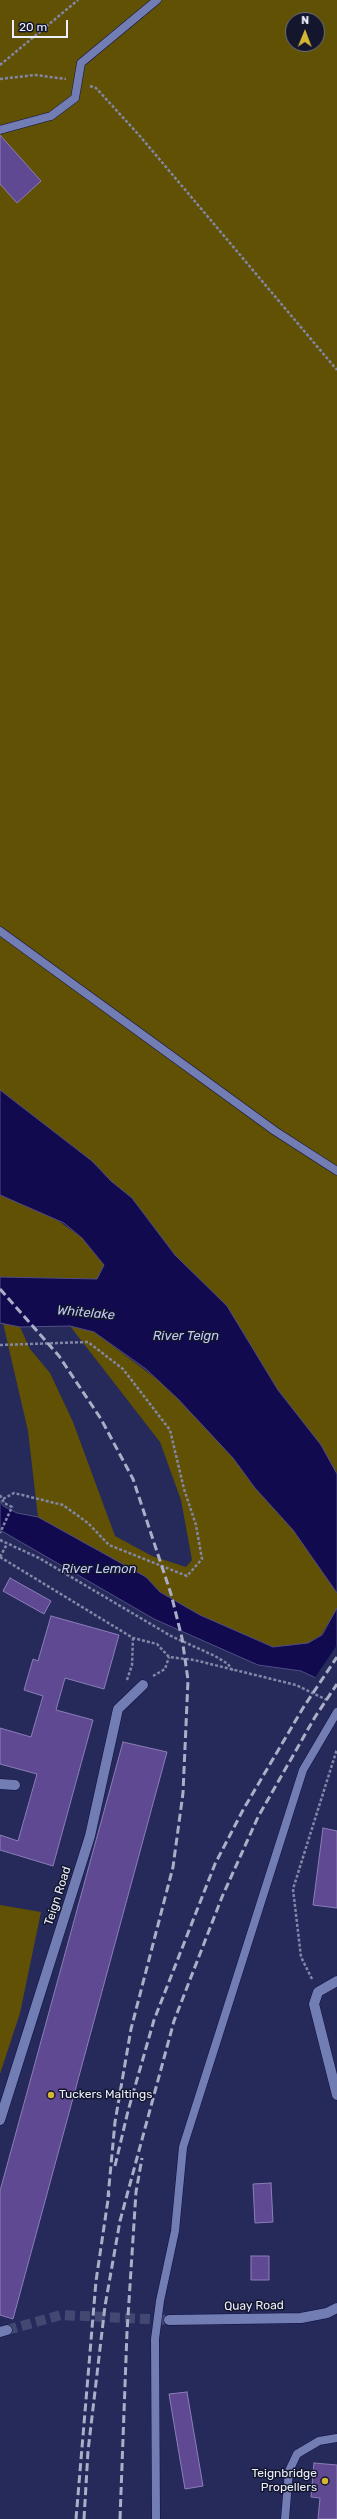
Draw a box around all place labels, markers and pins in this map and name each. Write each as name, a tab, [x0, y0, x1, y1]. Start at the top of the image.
place label: Tuckers Maltings	[59, 2088, 152, 2102]
marker: Tuckers Maltings	[46, 2090, 56, 2100]
place label: Teignbridge Propellers	[252, 2467, 317, 2495]
marker: Teignbridge Propellers	[320, 2476, 330, 2486]

